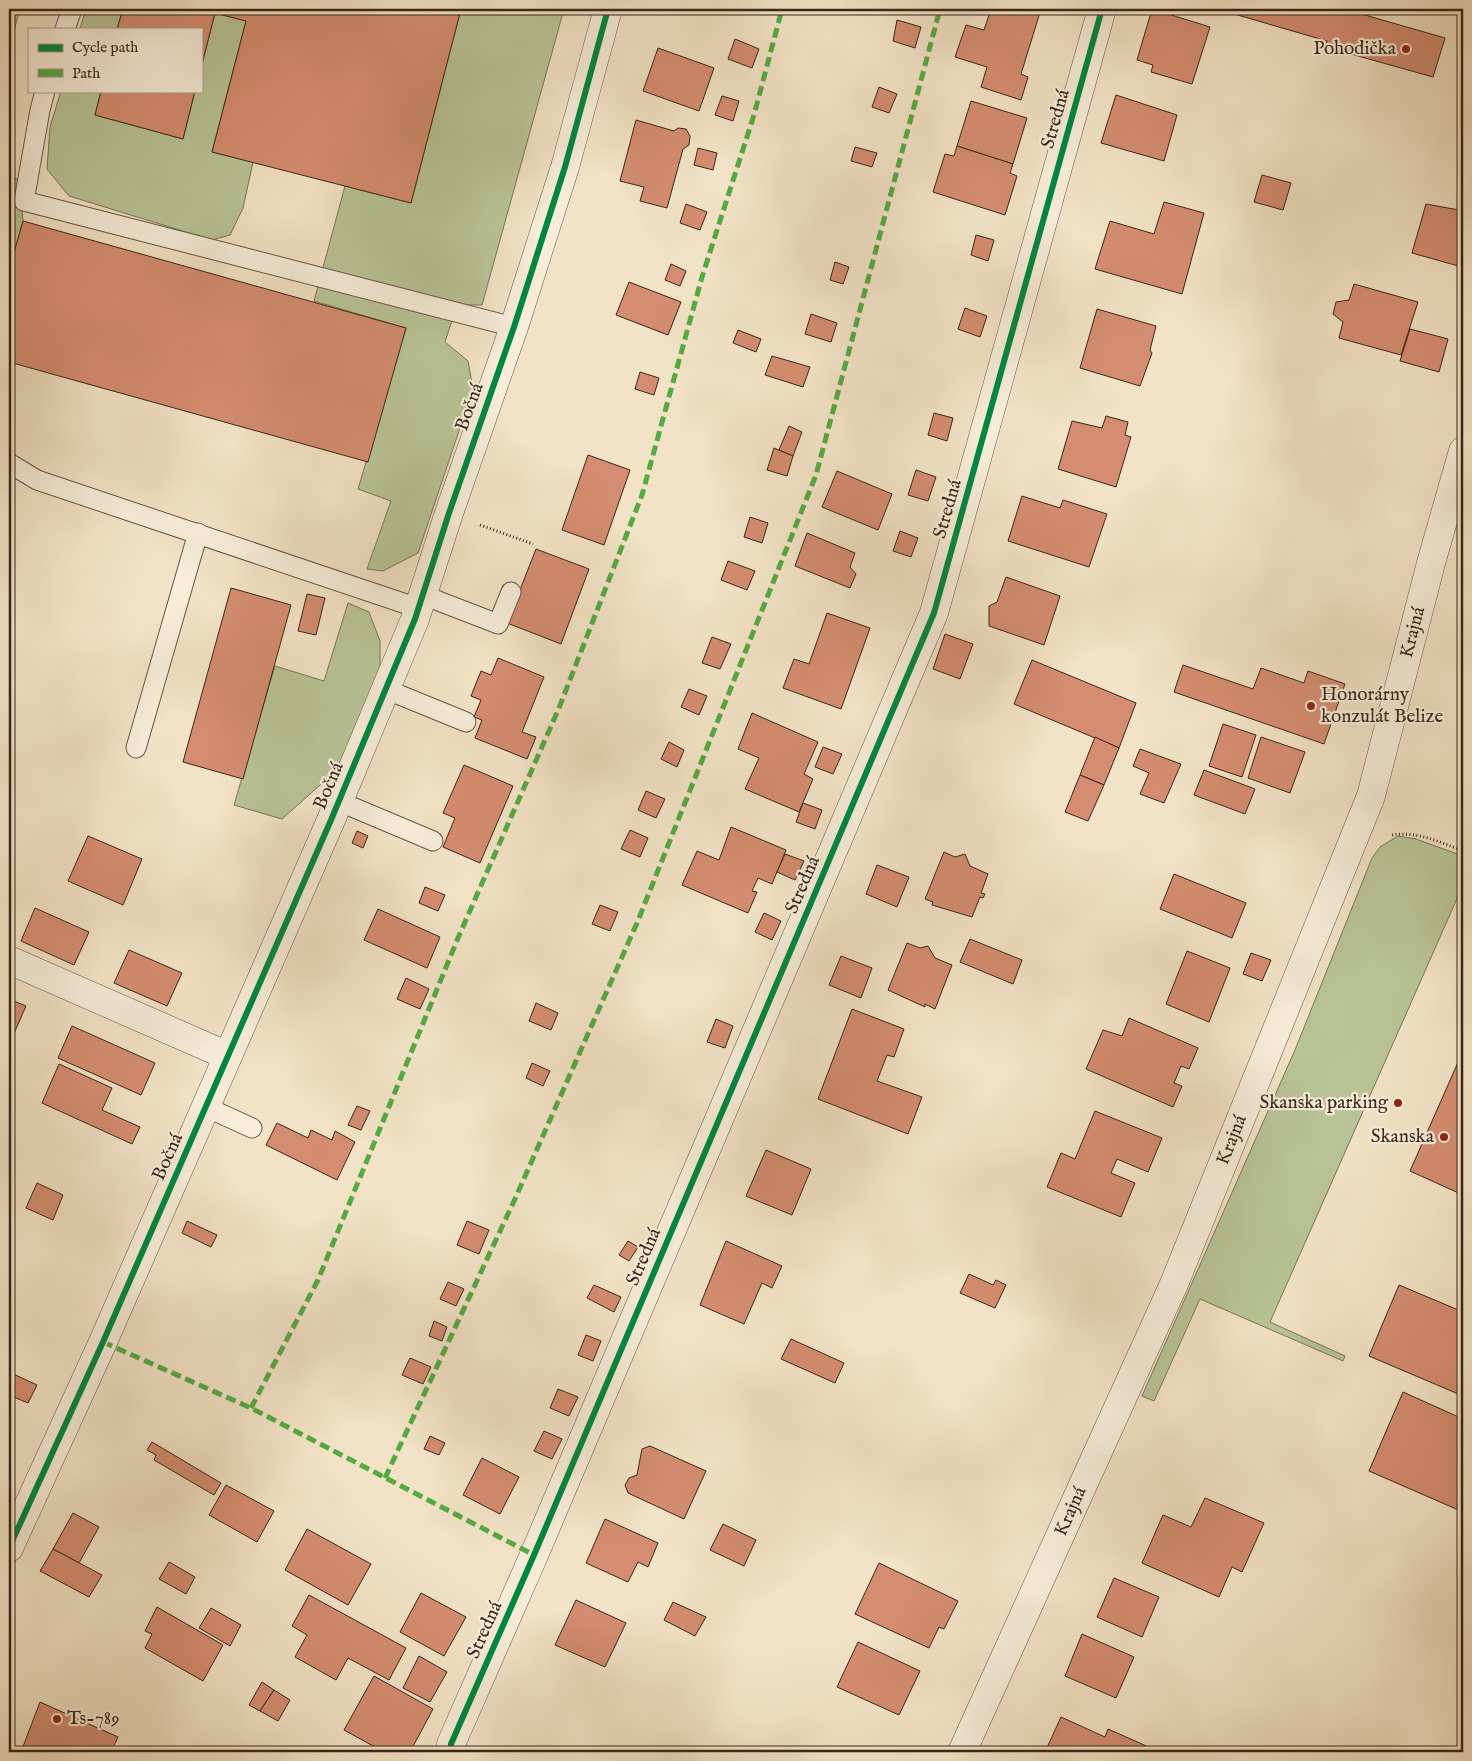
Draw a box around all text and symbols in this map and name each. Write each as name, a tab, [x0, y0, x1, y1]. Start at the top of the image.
legend	[28, 28, 202, 92]
place label: Pohodička	[1313, 37, 1397, 61]
text: Cycle path	[72, 38, 138, 57]
marker: Pohodička	[1400, 43, 1412, 55]
text: Path	[72, 64, 100, 83]
street label: Stredná	[1036, 86, 1076, 151]
street label: Bočná	[450, 379, 490, 434]
street label: Stredná	[928, 476, 968, 541]
street label: Krajná	[1395, 604, 1431, 660]
place label: Honorárny konzulát Belize	[1321, 683, 1443, 729]
marker: Honorárny konzulát Belize	[1305, 700, 1317, 712]
street label: Bočná	[308, 758, 350, 813]
street label: Stredná	[780, 852, 826, 918]
place label: Skanska parking	[1259, 1091, 1389, 1115]
marker: Skanska parking	[1392, 1097, 1404, 1109]
street label: Krajná	[1211, 1111, 1253, 1169]
place label: Skanska	[1371, 1125, 1435, 1149]
street label: Bočná	[147, 1129, 189, 1184]
marker: Skanska	[1438, 1131, 1450, 1143]
street label: Stredná	[621, 1224, 667, 1290]
street label: Krajná	[1049, 1482, 1093, 1540]
street label: Stredná	[462, 1597, 509, 1662]
place label: Ts-789	[67, 1707, 120, 1731]
marker: Ts-789	[51, 1713, 63, 1725]

